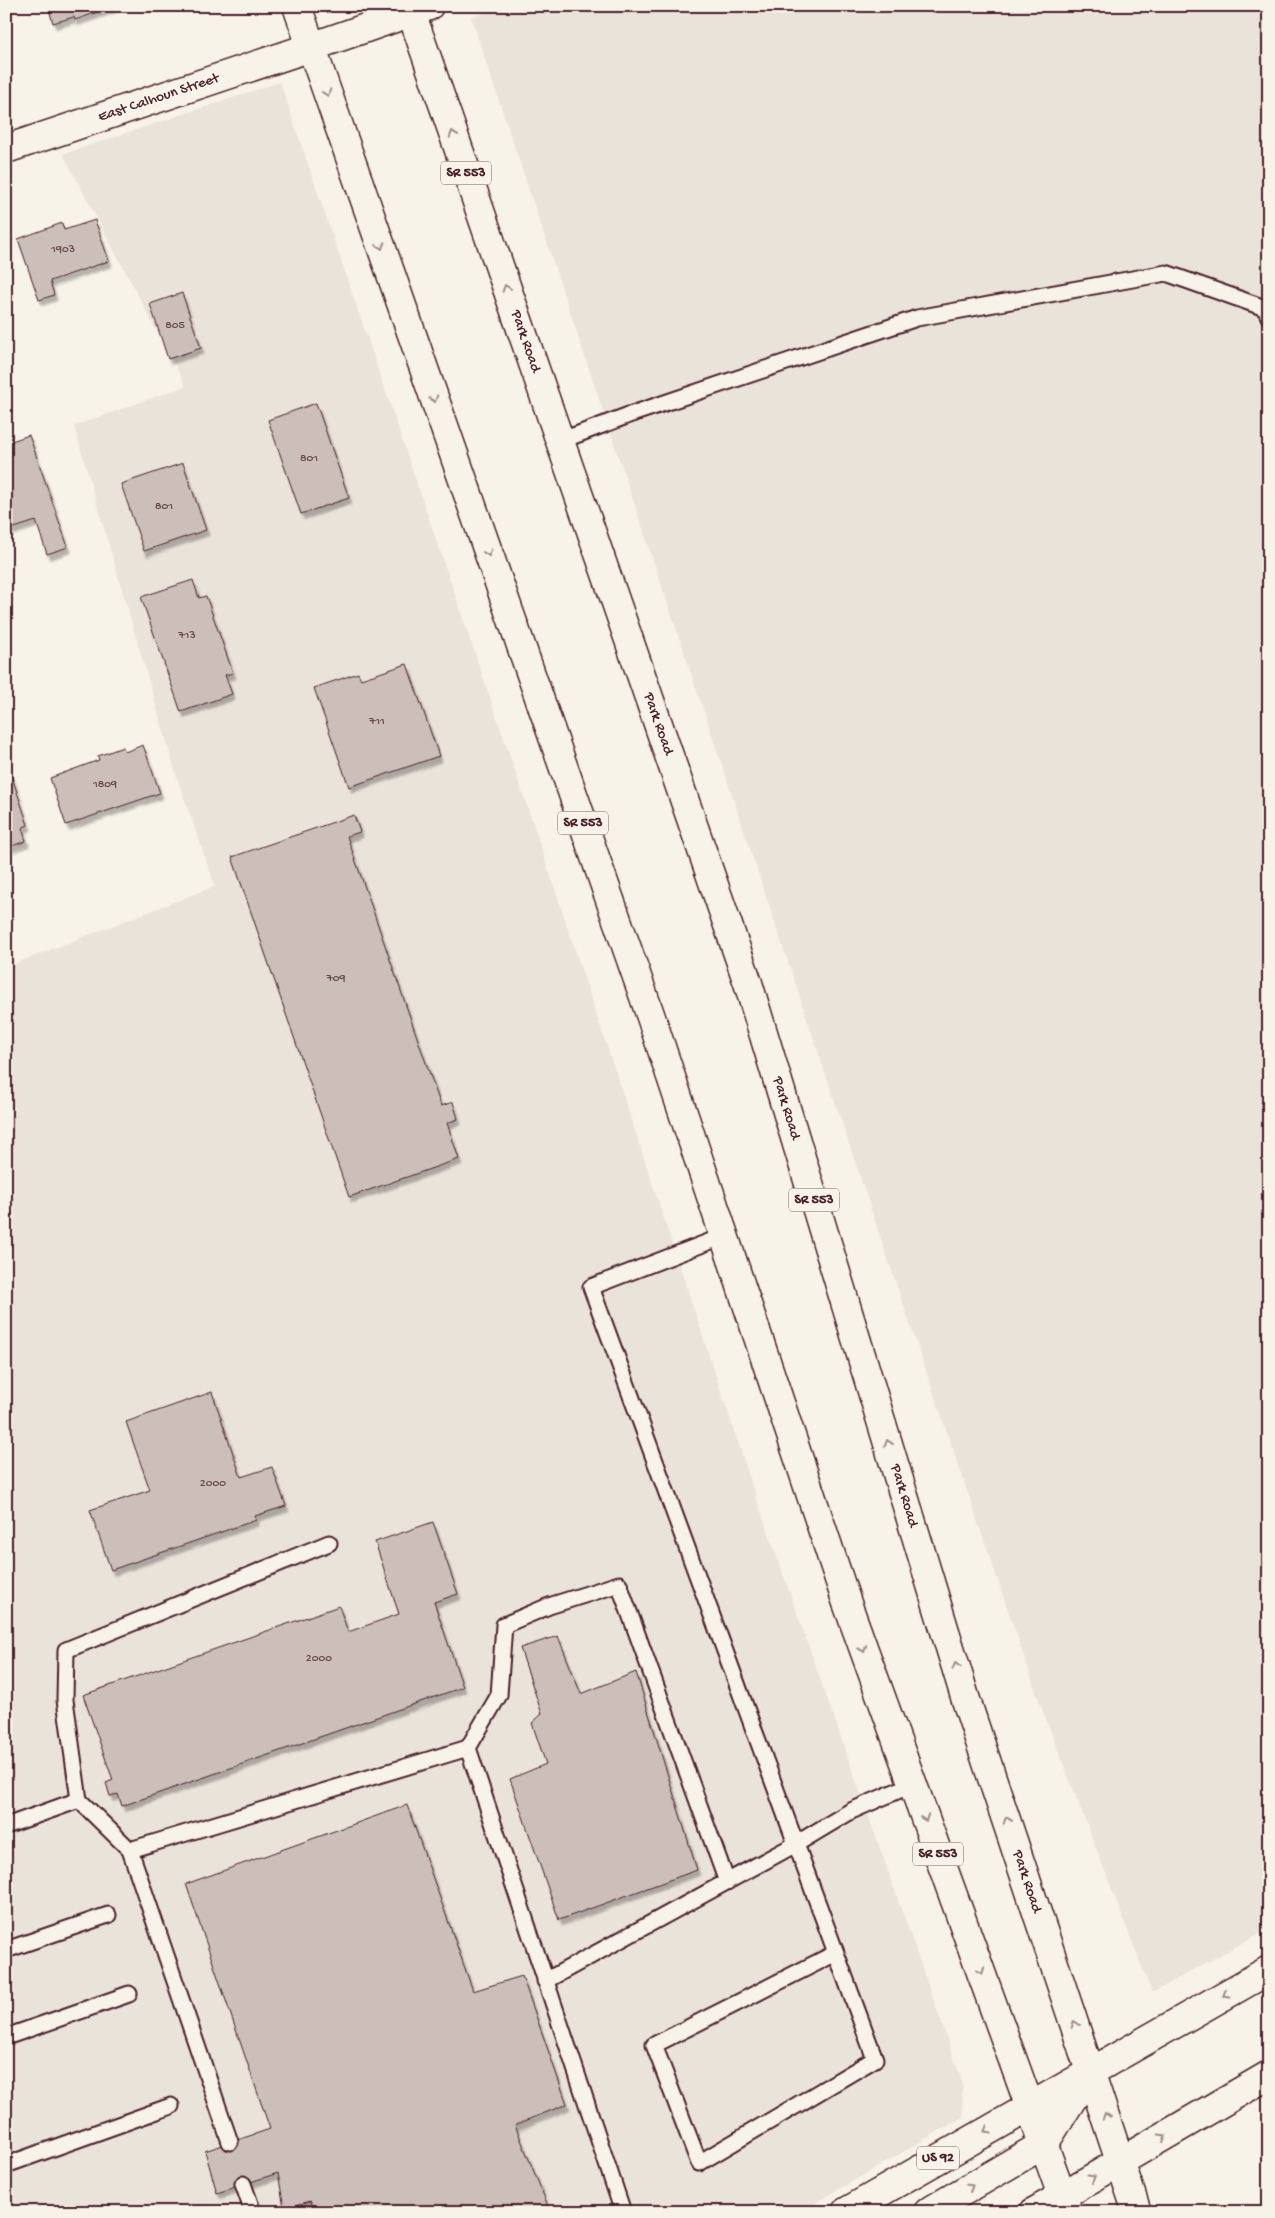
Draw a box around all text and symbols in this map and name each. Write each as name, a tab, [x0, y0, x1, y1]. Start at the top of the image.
street label: East Calhoun Street	[96, 69, 223, 127]
one-way arrow	[321, 88, 331, 96]
one-way arrow	[449, 131, 459, 139]
road number: SR 553	[441, 162, 491, 184]
one-way arrow	[375, 241, 385, 250]
house number: 1903	[50, 243, 75, 257]
one-way arrow	[502, 284, 512, 293]
street label: Park Road	[506, 307, 545, 376]
house number: 805	[165, 319, 185, 333]
one-way arrow	[429, 394, 439, 403]
house number: 801	[300, 452, 318, 466]
house number: 801	[155, 500, 173, 514]
one-way arrow	[482, 548, 492, 556]
house number: 713	[177, 629, 196, 643]
street label: Park Road	[639, 689, 678, 759]
house number: 711	[368, 715, 385, 729]
house number: 1809	[92, 778, 117, 792]
road number: SR 553	[558, 811, 608, 834]
house number: 709	[325, 972, 346, 986]
street label: Park Road	[768, 1074, 804, 1143]
road number: SR 553	[789, 1188, 839, 1212]
one-way arrow	[884, 1440, 894, 1448]
street label: Park Road	[885, 1461, 922, 1531]
house number: 2000	[200, 1477, 226, 1491]
one-way arrow	[857, 1644, 867, 1653]
house number: 2000	[306, 1652, 332, 1666]
one-way arrow	[951, 1662, 961, 1670]
one-way arrow	[919, 1813, 929, 1822]
one-way arrow	[1002, 1816, 1012, 1825]
road number: SR 553	[913, 1842, 963, 1866]
street label: Park Road	[1008, 1847, 1046, 1916]
one-way arrow	[975, 1966, 985, 1975]
one-way arrow	[1223, 1987, 1232, 1997]
one-way arrow	[1071, 2020, 1081, 2029]
one-way arrow	[1101, 2112, 1111, 2120]
one-way arrow	[984, 2123, 993, 2133]
one-way arrow	[1158, 2133, 1167, 2143]
road number: US 92	[917, 2146, 959, 2170]
one-way arrow	[1086, 2175, 1095, 2185]
one-way arrow	[965, 2184, 974, 2194]

